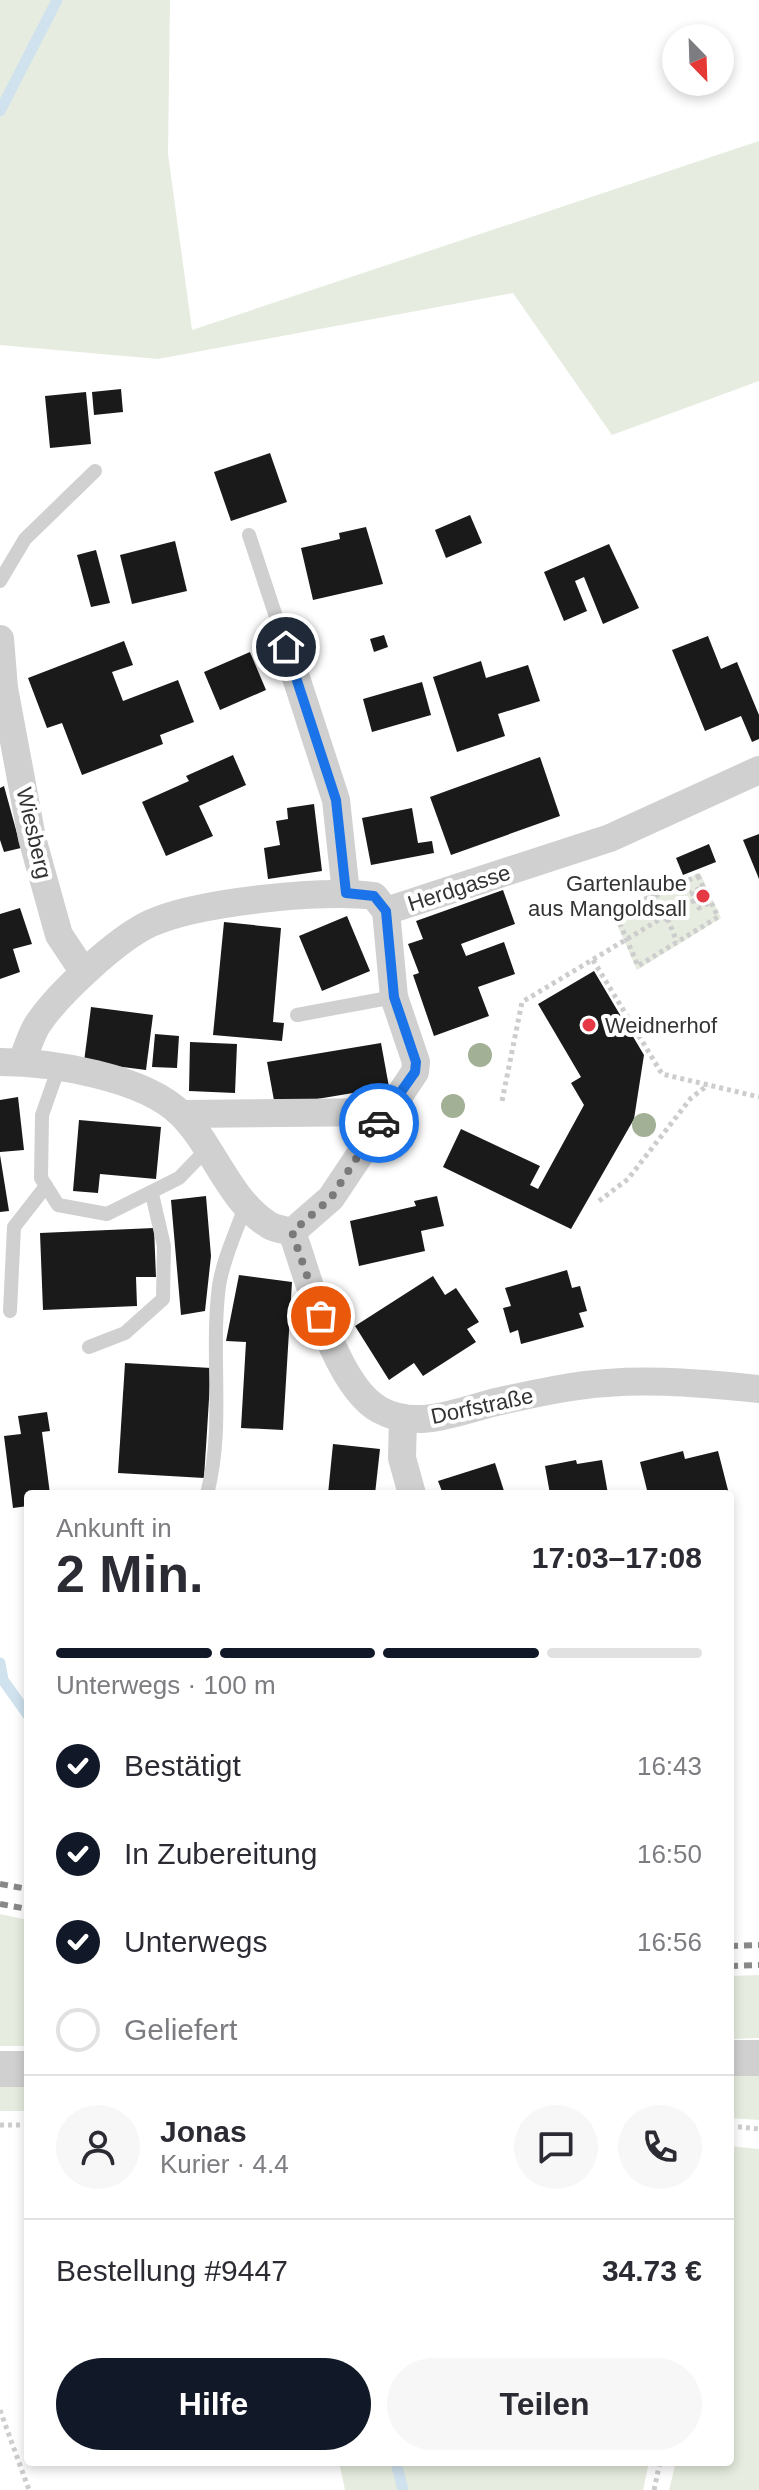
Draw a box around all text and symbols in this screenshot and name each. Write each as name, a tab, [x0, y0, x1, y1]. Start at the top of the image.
north arrow	[662, 24, 734, 96]
map controls	[662, 24, 734, 96]
pin	[252, 613, 320, 681]
icon: home	[264, 625, 308, 669]
street label: Wiesberg	[11, 785, 57, 881]
street label: Herdgasse	[405, 860, 513, 916]
place label: Gartenlaube aus Mangoldsall	[528, 871, 687, 921]
marker: Gartenlaube aus Mangoldsall	[694, 887, 712, 905]
place label: Weidnerhof	[605, 1013, 718, 1038]
marker: Weidnerhof	[580, 1016, 598, 1034]
courier	[339, 1083, 419, 1163]
icon: car	[357, 1101, 401, 1145]
pin	[287, 1282, 355, 1350]
icon: bag	[299, 1294, 343, 1338]
street label: Dorfstraße	[429, 1383, 535, 1429]
text: Ankunft in	[56, 1513, 172, 1543]
text: 17:03–17:08	[532, 1541, 702, 1574]
text: 2 Min.	[56, 1545, 203, 1603]
text: Unterwegs · 100 m	[56, 1670, 276, 1700]
icon: check	[56, 1744, 100, 1788]
text: Bestätigt	[124, 1749, 241, 1782]
text: 16:43	[637, 1751, 702, 1781]
icon: check	[56, 1832, 100, 1876]
text: In Zubereitung	[124, 1837, 317, 1870]
text: 16:50	[637, 1839, 702, 1869]
icon: check	[56, 1920, 100, 1964]
text: Unterwegs	[124, 1925, 267, 1958]
text: 16:56	[637, 1927, 702, 1957]
text: Geliefert	[124, 2013, 237, 2046]
button: person	[56, 2105, 140, 2189]
button: chat	[514, 2105, 598, 2189]
button: phone	[618, 2105, 702, 2189]
text: Jonas	[160, 2115, 247, 2148]
text: Kurier · 4.4	[160, 2149, 289, 2179]
text: Bestellung #9447	[56, 2254, 288, 2287]
text: 34.73 €	[602, 2254, 702, 2287]
button: Hilfe	[56, 2358, 371, 2450]
button: Teilen	[387, 2358, 702, 2450]

